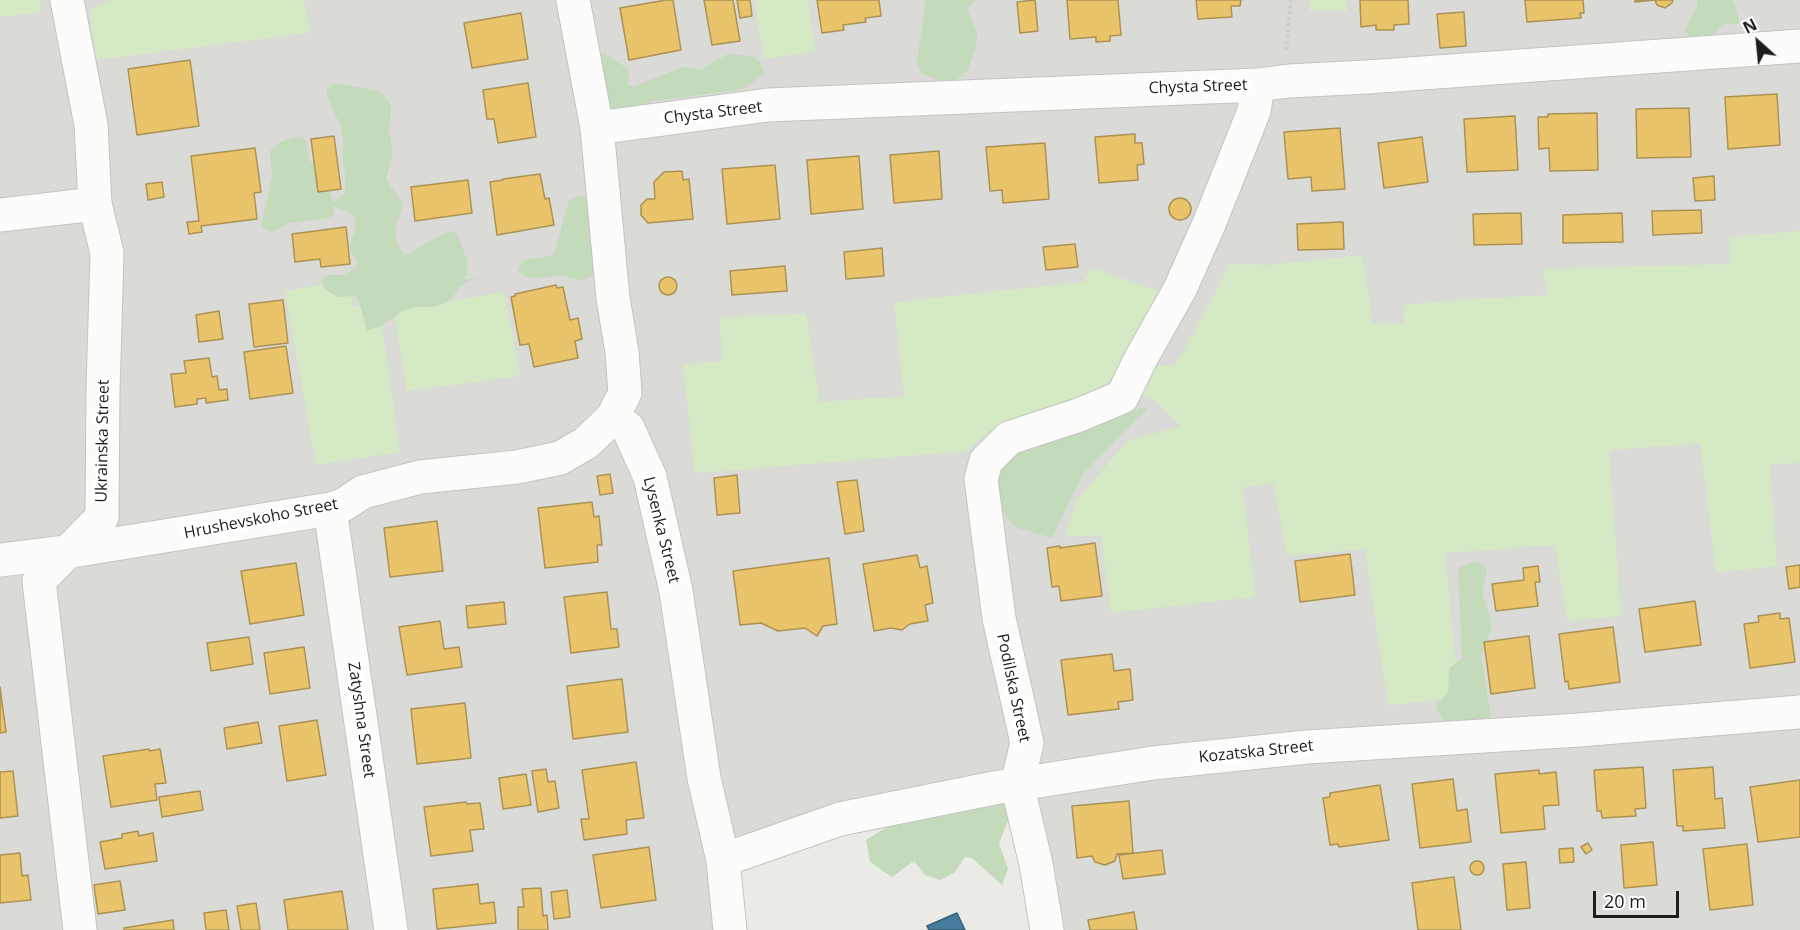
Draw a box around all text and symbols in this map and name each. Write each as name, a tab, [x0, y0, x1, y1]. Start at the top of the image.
north arrow	[1728, 12, 1788, 72]
text: N	[1739, 13, 1761, 39]
street label: Chysta Street	[1148, 76, 1248, 98]
street label: Chysta Street	[663, 97, 763, 129]
street label: Ukrainska Street	[92, 379, 114, 503]
street label: Lysenka Street	[639, 475, 683, 585]
street label: Hrushevskoho Street	[182, 495, 340, 543]
street label: Podilska Street	[992, 632, 1034, 744]
street label: Zatyshna Street	[343, 661, 379, 779]
street label: Kozatska Street	[1198, 736, 1314, 768]
scale bar	[1596, 879, 1682, 917]
text: 20 m	[1604, 889, 1646, 913]

